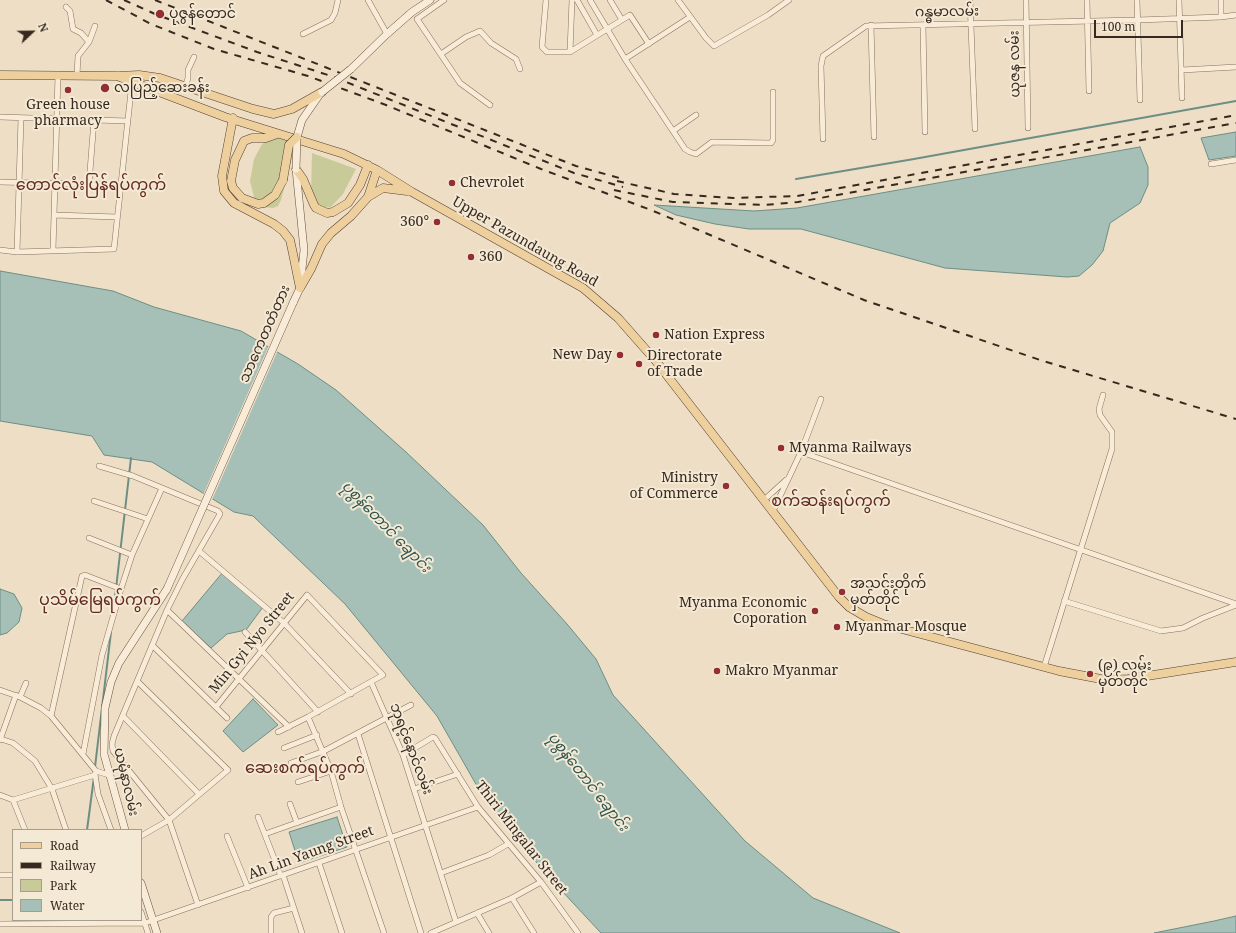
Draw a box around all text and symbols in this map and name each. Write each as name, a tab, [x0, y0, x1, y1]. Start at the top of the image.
street label: ဂန္ဓမာလမ်း	[915, 3, 979, 21]
place label: ပုဇွန်တောင်	[169, 6, 236, 22]
marker: ပုဇွန်တောင်	[154, 8, 166, 20]
north arrow	[12, 12, 52, 52]
scale bar	[1096, 12, 1185, 38]
text: 100 m	[1101, 18, 1136, 35]
text: N	[35, 20, 52, 34]
street label: ယုဇန လမ်း	[1006, 30, 1024, 98]
place label: လပြည့်ဆေးခန်း	[114, 80, 210, 96]
marker: လပြည့်ဆေးခန်း	[99, 82, 111, 94]
marker: Green house pharmacy	[63, 85, 73, 95]
place label: Green house pharmacy	[26, 97, 110, 130]
district label: တောင်လုံးပြန်ရပ်ကွက်	[16, 175, 166, 195]
place label: Chevrolet	[460, 175, 525, 191]
marker: Chevrolet	[447, 178, 457, 188]
street label: Upper Pazundaung Road	[449, 193, 601, 291]
place label: 360°	[400, 214, 429, 230]
marker: 360°	[432, 217, 442, 227]
place label: 360	[479, 249, 502, 265]
marker: 360	[466, 252, 476, 262]
street label: သာကေတတံတား	[236, 283, 294, 385]
place label: Nation Express	[664, 327, 765, 343]
marker: Nation Express	[651, 330, 661, 340]
place label: New Day	[552, 347, 612, 363]
place label: Directorate of Trade	[647, 348, 722, 380]
marker: New Day	[615, 350, 625, 360]
marker: Directorate of Trade	[634, 359, 644, 369]
place label: Myanma Railways	[789, 440, 911, 456]
marker: Myanma Railways	[776, 443, 786, 453]
place label: Ministry of Commerce	[630, 470, 718, 502]
water label: ပုစွန်တောင် ချောင်း	[338, 477, 434, 577]
marker: Ministry of Commerce	[721, 481, 731, 491]
district label: စက်ဆန်းရပ်ကွက်	[771, 491, 891, 511]
place label: အသင်းတိုက် မှတ်တိုင်	[850, 576, 926, 608]
marker: အသင်းတိုက် မှတ်တိုင်	[837, 587, 847, 597]
street label: Min Gyi Nyo Street	[206, 589, 298, 697]
district label: ပုသိမ်မြေရပ်ကွက်	[39, 590, 161, 610]
place label: Myanma Economic Coporation	[679, 595, 807, 628]
marker: Myanma Economic Coporation	[810, 606, 820, 616]
place label: Myanmar Mosque	[845, 619, 967, 635]
marker: Myanmar Mosque	[832, 622, 842, 632]
place label: (၉) လမ်း မှတ်တိုင်	[1098, 658, 1151, 690]
place label: Makro Myanmar	[725, 663, 838, 679]
marker: Makro Myanmar	[712, 666, 722, 676]
marker: (၉) လမ်း မှတ်တိုင်	[1085, 669, 1095, 679]
street label: ဘုရင့်နောင်လမ်း	[386, 701, 436, 797]
water label: ပုစွန်တောင် ချောင်း	[544, 729, 632, 835]
street label: ယမုံနာလမ်း	[110, 746, 142, 818]
district label: ဆေးစက်ရပ်ကွက်	[245, 758, 365, 778]
street label: Thiri Mingalar Street	[471, 778, 571, 898]
street label: Ah Lin Yaung Street	[246, 822, 376, 884]
legend	[12, 829, 142, 921]
text: Road	[50, 837, 79, 854]
text: Railway	[50, 857, 96, 874]
text: Park	[50, 877, 77, 894]
text: Water	[50, 897, 85, 914]

